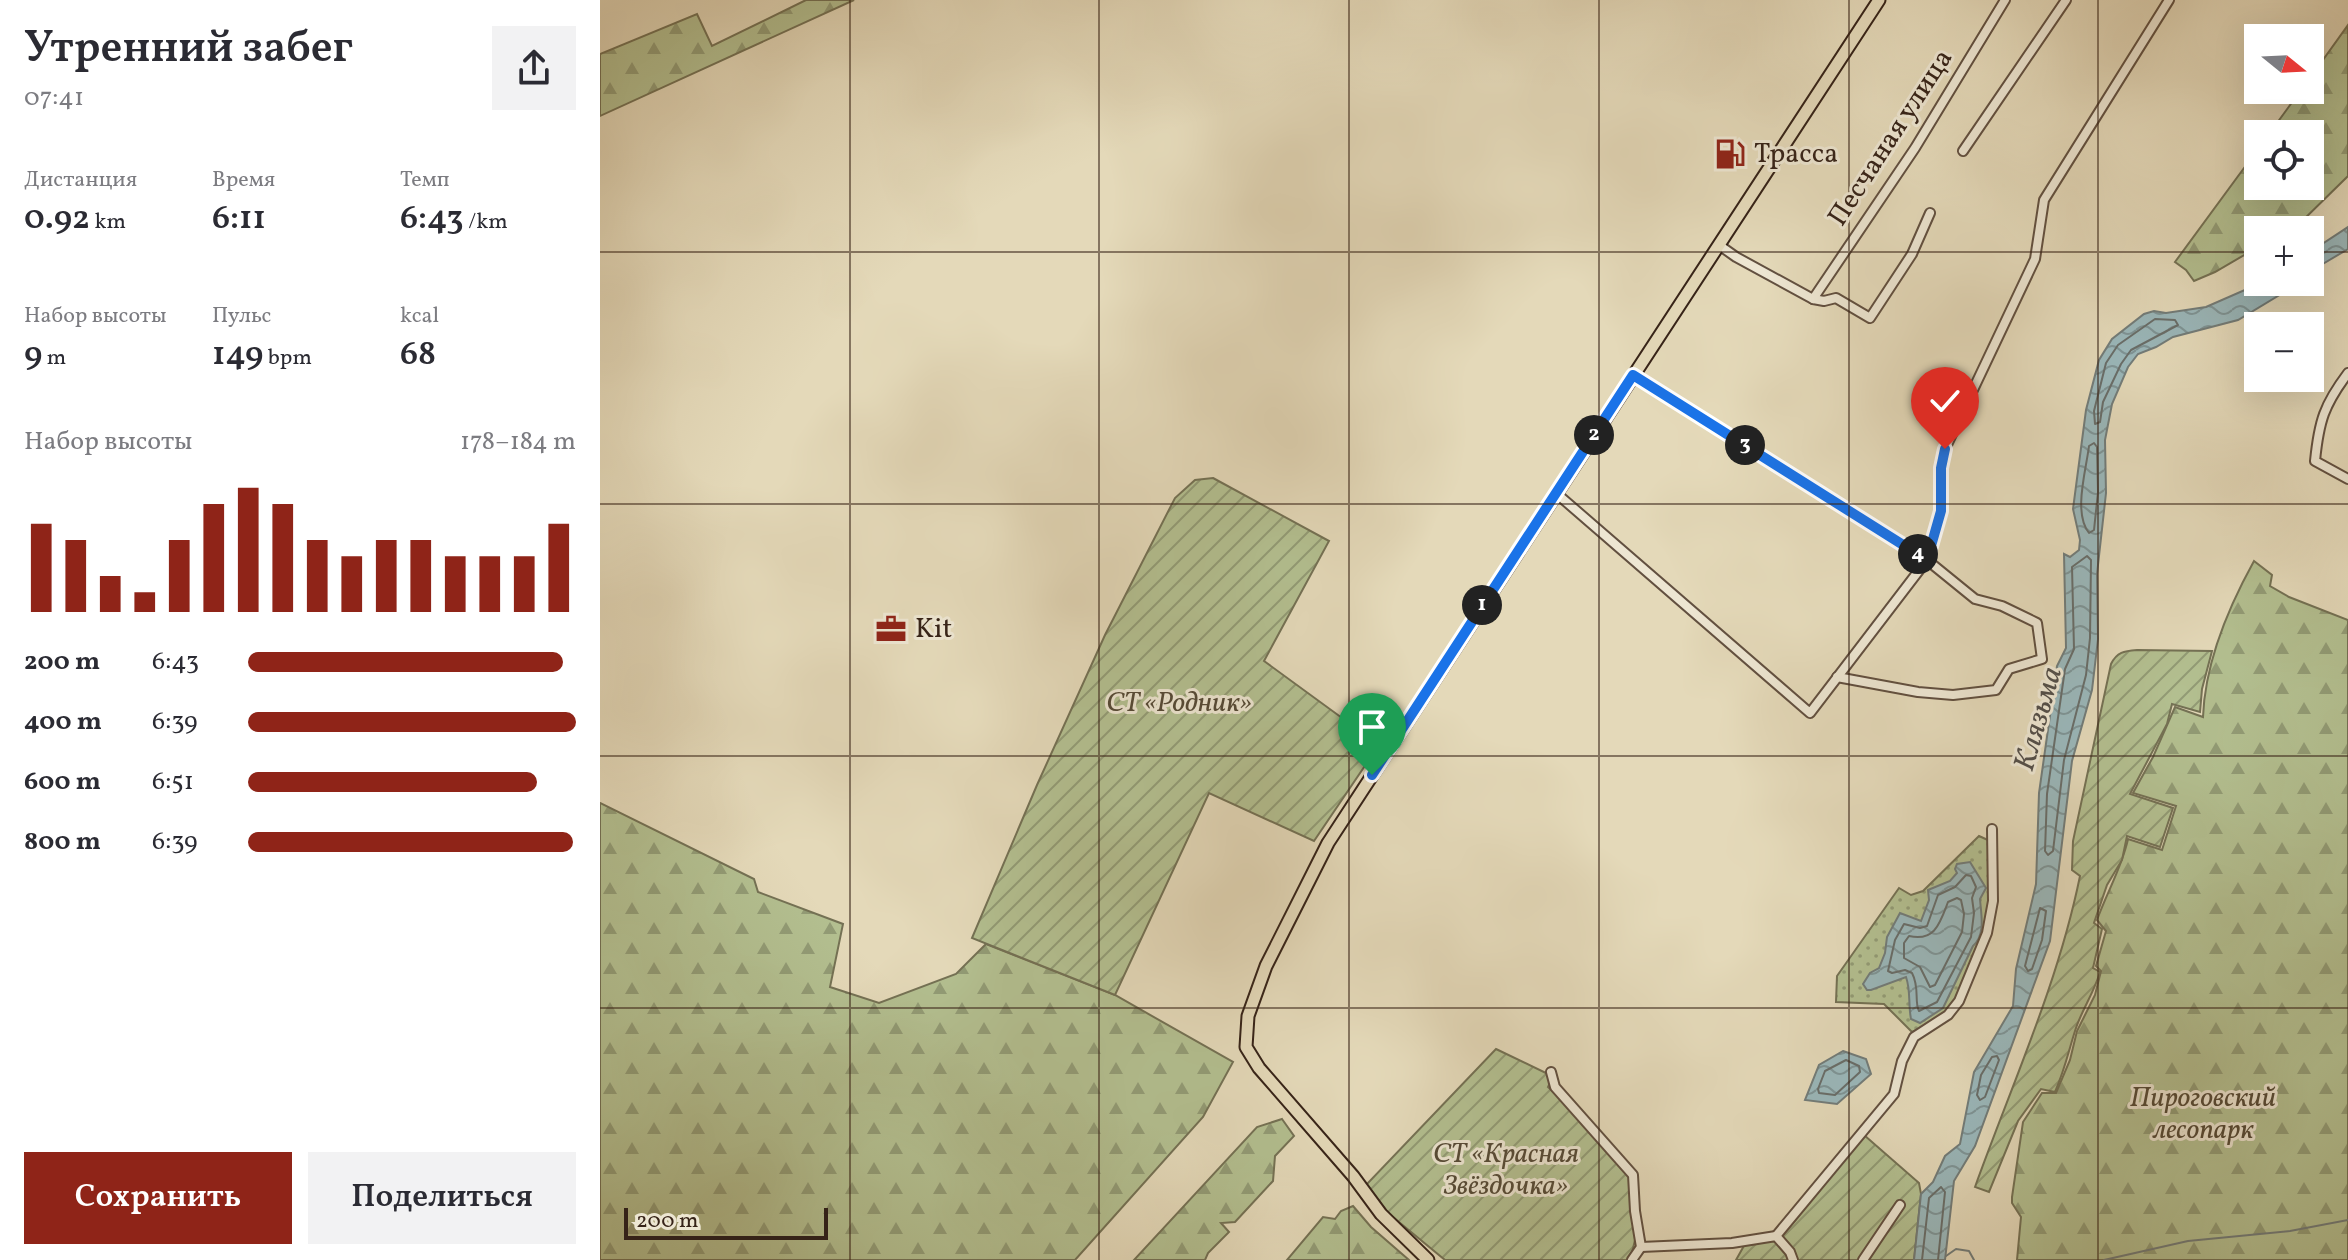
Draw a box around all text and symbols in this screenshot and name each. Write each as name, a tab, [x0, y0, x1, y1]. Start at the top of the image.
text: Утренний забег	[24, 19, 353, 80]
north arrow	[2244, 24, 2324, 104]
map controls	[2244, 24, 2324, 392]
button: share	[492, 26, 576, 110]
street label: Песчаная улица	[1819, 42, 1963, 234]
text: 07:41	[24, 80, 84, 116]
button: locate	[2244, 120, 2324, 200]
place label: Трасса	[1754, 135, 1838, 174]
fuel station icon: Трасса	[1713, 137, 1747, 171]
text: Дистанция	[24, 165, 137, 196]
text: Время	[212, 165, 275, 196]
text: Темп	[400, 165, 450, 196]
text: 0.92	[24, 196, 90, 243]
text: 6:11	[212, 196, 266, 243]
text: 6:43	[400, 196, 464, 243]
text: km	[90, 207, 126, 238]
text: /km	[464, 207, 508, 238]
button: +	[2244, 216, 2324, 296]
text: Набор высоты	[24, 301, 167, 332]
text: Пульс	[212, 301, 271, 332]
text: kcal	[400, 301, 439, 332]
button: −	[2244, 312, 2324, 392]
text: 9	[24, 332, 42, 379]
text: 149	[212, 332, 263, 379]
text: 68	[400, 332, 436, 379]
text: m	[42, 343, 66, 374]
text: bpm	[263, 343, 312, 374]
pin	[1911, 367, 1979, 449]
icon: check	[1923, 379, 1967, 423]
pin: 2	[1574, 415, 1614, 455]
text: 2	[1588, 419, 1600, 450]
text: Набор высоты	[24, 424, 192, 460]
text: 178–184 m	[460, 424, 576, 460]
pin: 3	[1725, 425, 1765, 465]
text: 3	[1739, 429, 1751, 460]
pin: 4	[1898, 534, 1938, 574]
text: 4	[1911, 538, 1925, 569]
pin: 1	[1462, 585, 1502, 625]
text: 1	[1478, 589, 1486, 620]
place label: Kit	[915, 610, 952, 649]
office icon: Kit	[874, 612, 908, 646]
text: 200 m	[24, 644, 100, 680]
text: 6:43	[152, 644, 199, 680]
water label: Клязьма	[2004, 662, 2074, 776]
park label: СТ «Родник»	[1106, 684, 1252, 723]
pin	[1338, 693, 1406, 775]
text: 400 m	[24, 704, 102, 740]
text: 6:39	[152, 704, 198, 740]
icon: arrive	[1350, 705, 1394, 749]
text: 600 m	[24, 764, 101, 800]
text: 6:51	[152, 764, 194, 800]
text: 800 m	[24, 824, 101, 860]
text: 6:39	[152, 824, 198, 860]
park label: Пироговский лесопарк	[2130, 1079, 2276, 1150]
park label: СТ «Красная Звёздочка»	[1433, 1135, 1579, 1206]
button: Сохранить	[24, 1152, 292, 1244]
button: Поделиться	[308, 1152, 576, 1244]
scale bar	[624, 1204, 828, 1240]
text: 200 m	[636, 1206, 698, 1237]

